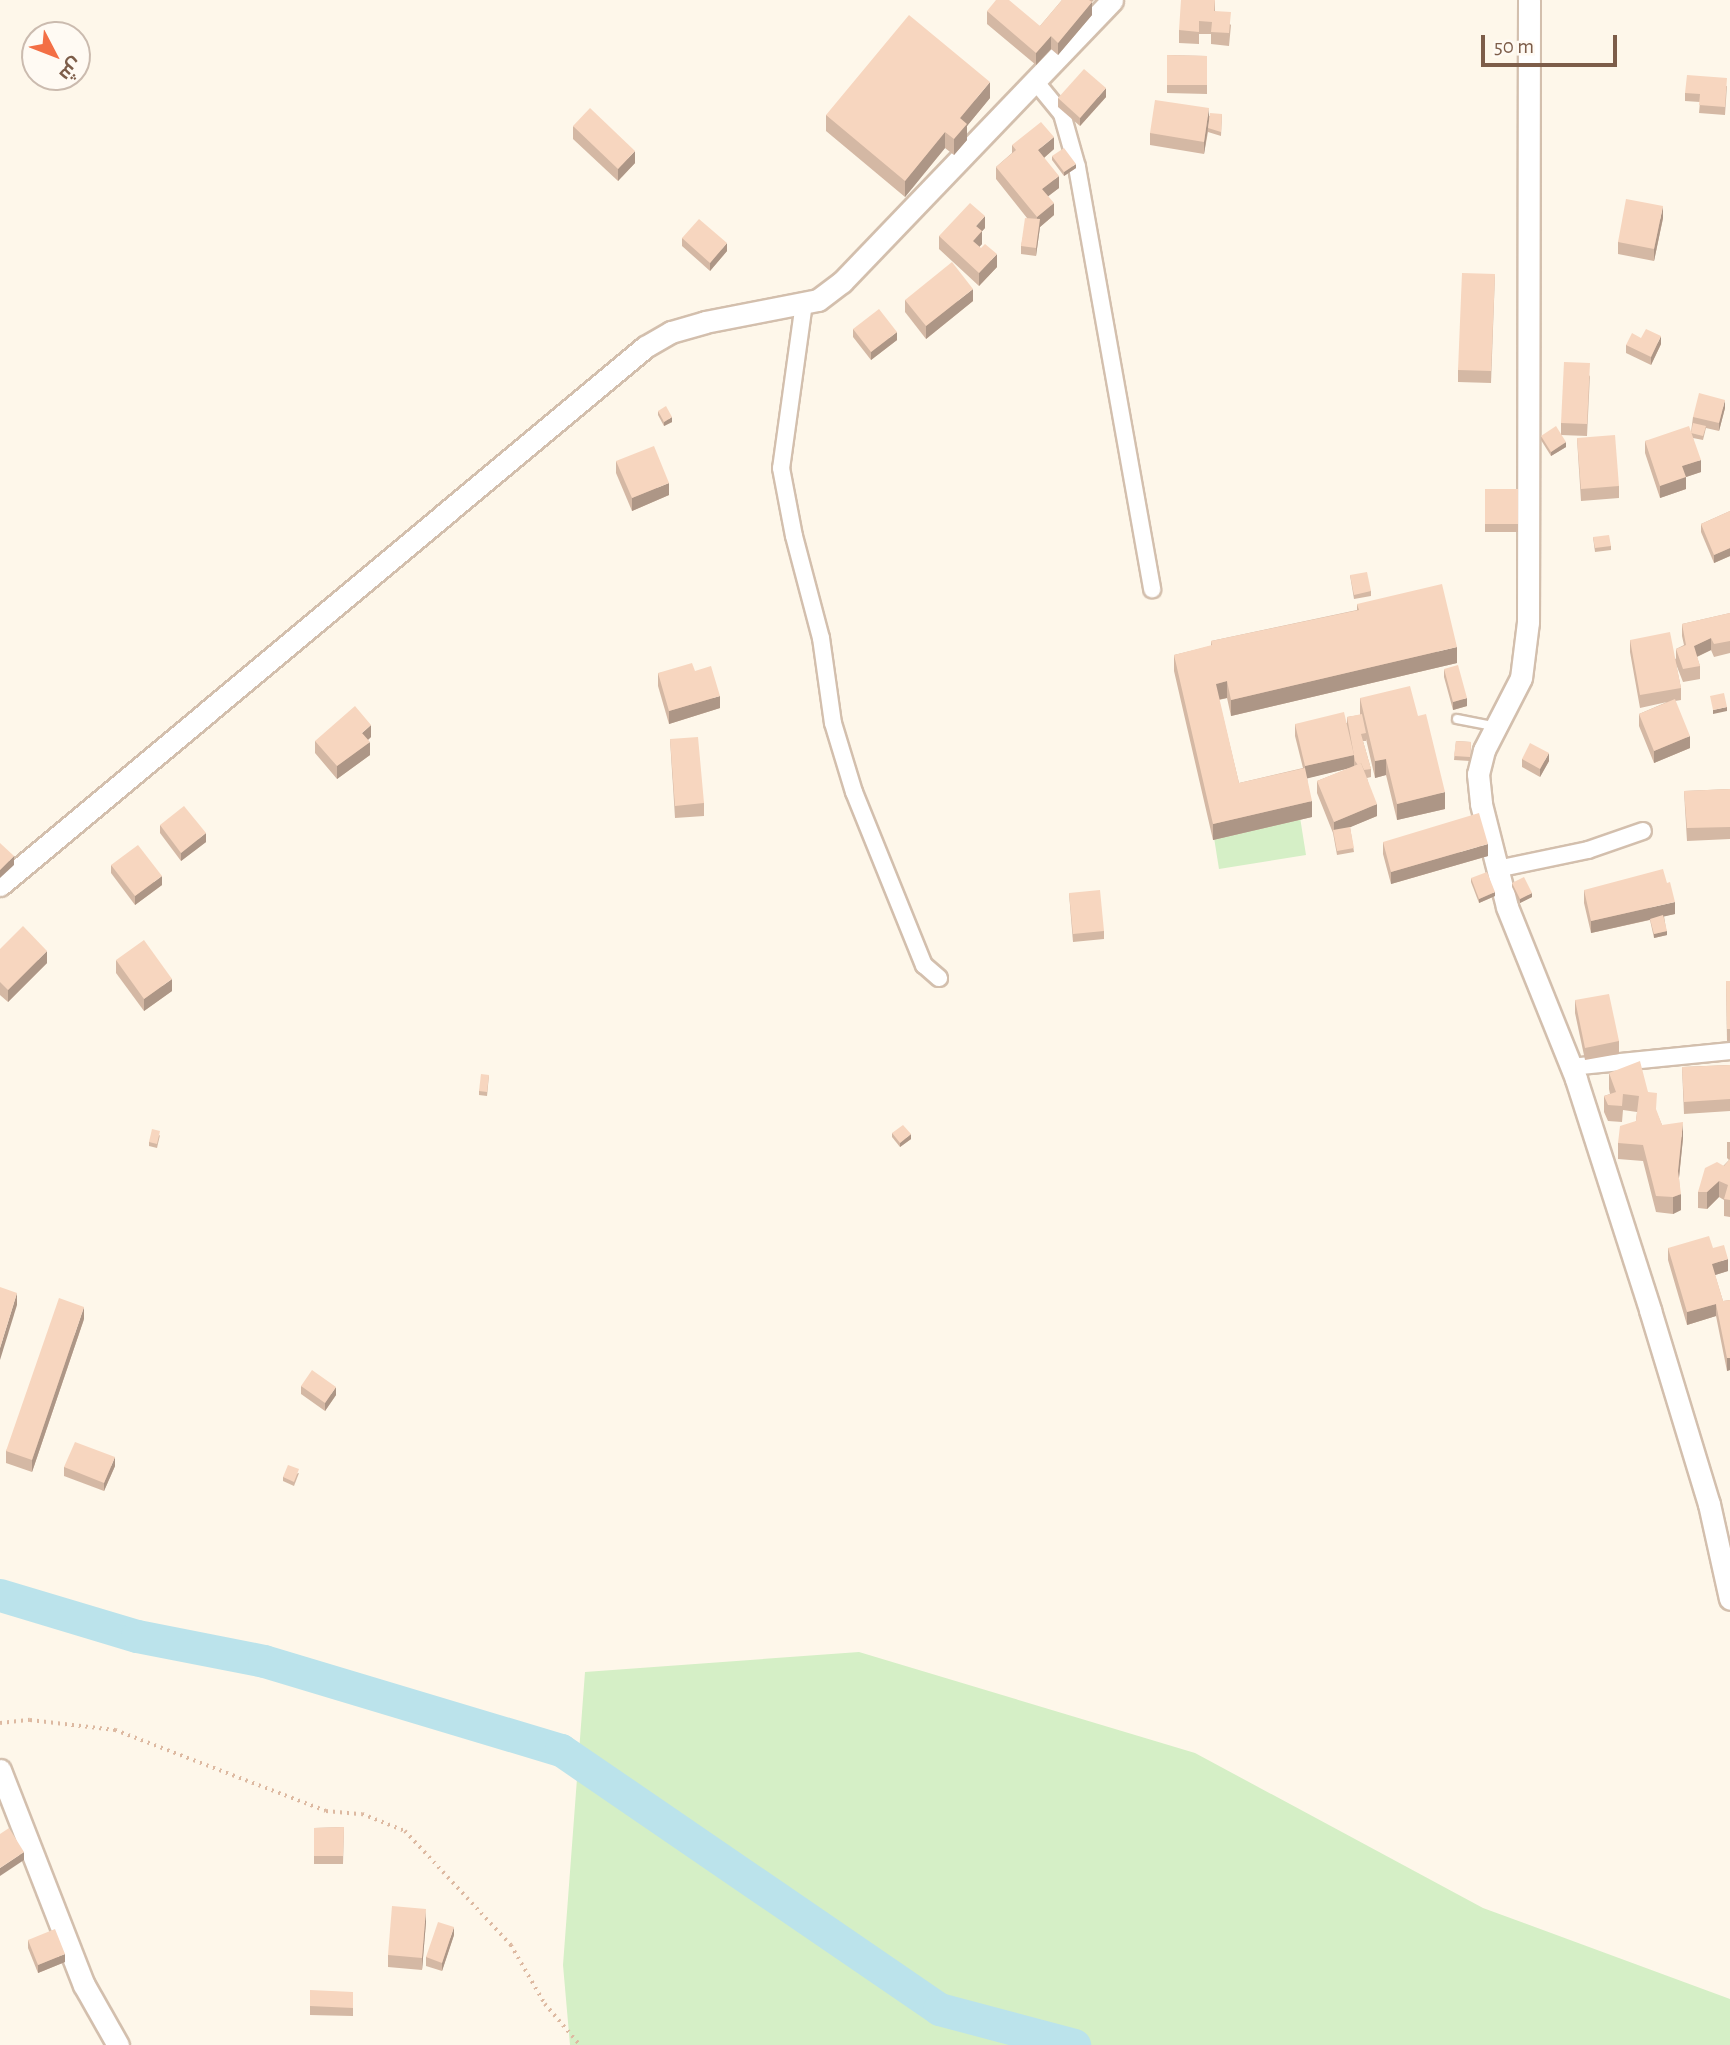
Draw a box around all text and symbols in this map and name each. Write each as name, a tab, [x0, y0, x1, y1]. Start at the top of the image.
north arrow	[21, 21, 91, 91]
scale bar	[1485, 21, 1622, 65]
text: 50 m	[1494, 36, 1534, 57]
text: ش	[55, 54, 86, 84]

